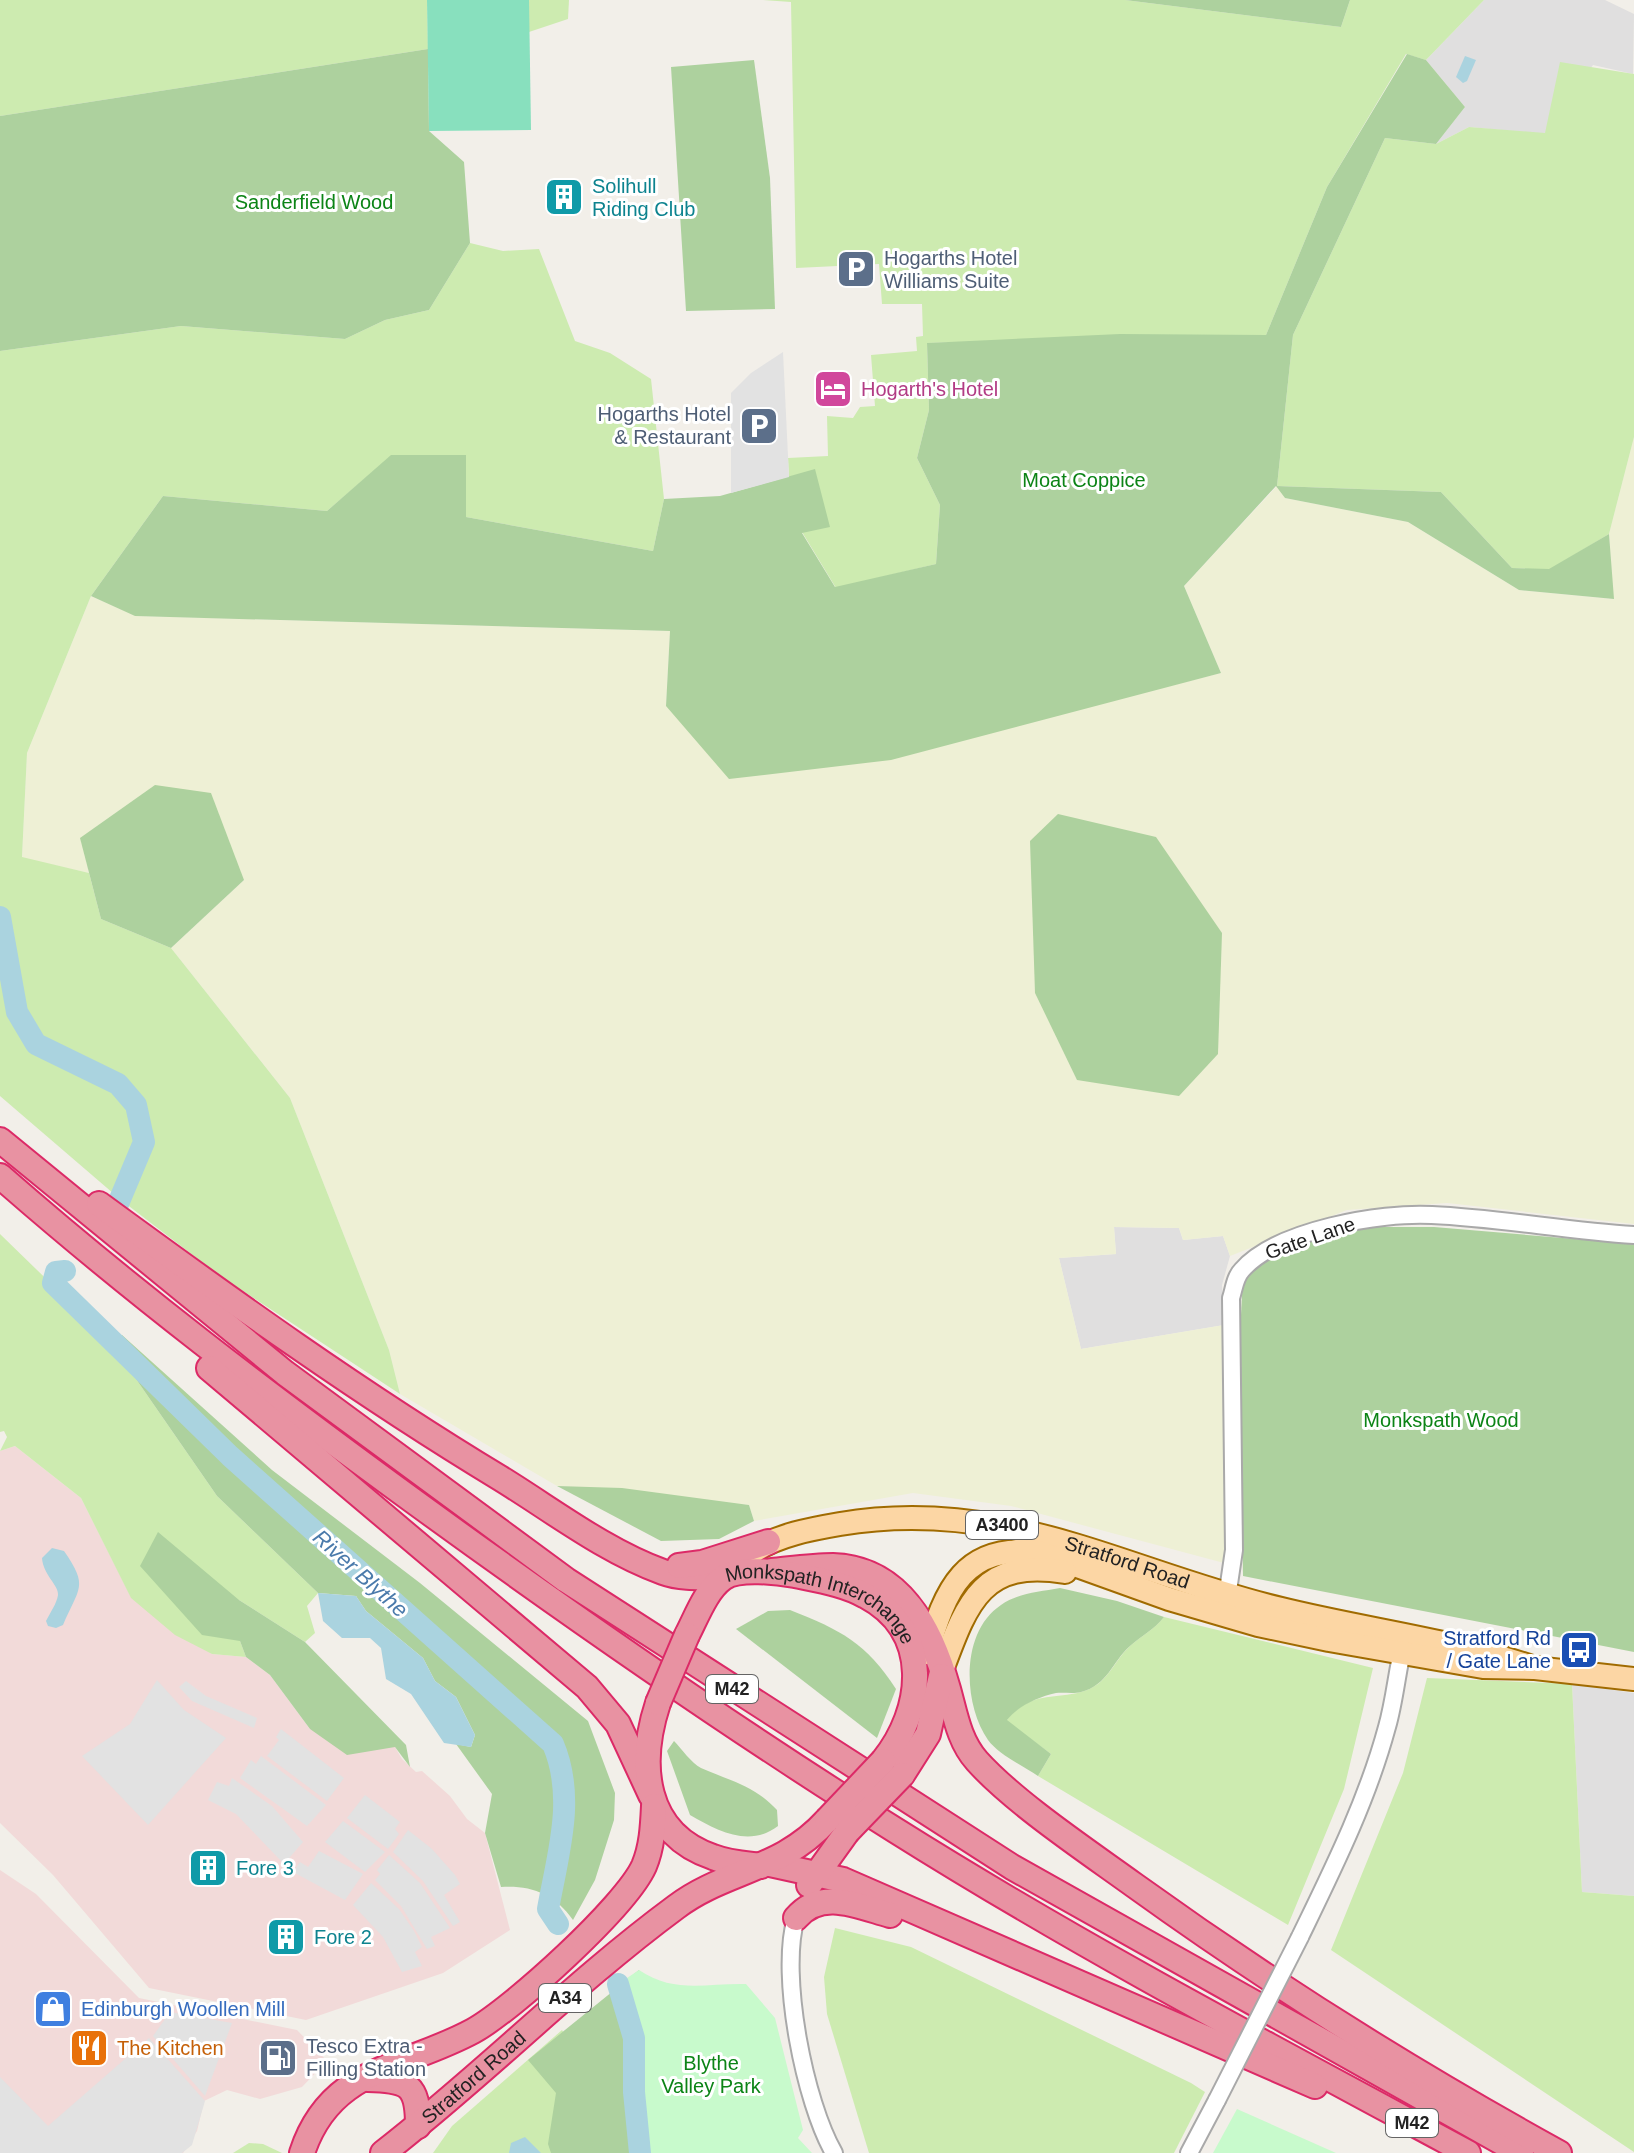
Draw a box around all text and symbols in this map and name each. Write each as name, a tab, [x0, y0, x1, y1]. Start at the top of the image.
place label: Solihull Riding Club	[592, 175, 695, 220]
building icon: Solihull Riding Club	[543, 176, 585, 218]
park label: Sanderfield Wood	[235, 191, 393, 213]
place label: Hogarths Hotel Williams Suite	[884, 247, 1017, 292]
parking icon: Hogarths Hotel Williams Suite	[835, 248, 877, 290]
hotel icon: Hogarth's Hotel	[812, 368, 854, 410]
place label: Hogarth's Hotel	[861, 378, 998, 400]
place label: Hogarths Hotel & Restaurant	[598, 403, 731, 448]
parking icon: Hogarths Hotel & Restaurant	[738, 405, 780, 447]
park label: Moat Coppice	[1022, 469, 1146, 491]
street label: Gate Lane	[1262, 1212, 1358, 1264]
park label: Monkspath Wood	[1363, 1409, 1519, 1431]
road number: A3400	[966, 1511, 1038, 1539]
water label: River Blythe	[308, 1524, 413, 1622]
street label: Stratford Road	[1062, 1532, 1192, 1593]
street label: Monkspath Interchange	[723, 1560, 919, 1647]
place label: Stratford Rd / Gate Lane	[1443, 1627, 1551, 1672]
bus stop icon: Stratford Rd / Gate Lane	[1558, 1629, 1600, 1671]
road number: M42	[706, 1675, 758, 1703]
building icon: Fore 3	[187, 1847, 229, 1889]
place label: Fore 3	[236, 1857, 294, 1879]
building icon: Fore 2	[265, 1916, 307, 1958]
place label: Fore 2	[314, 1926, 372, 1948]
road number: A34	[539, 1984, 591, 2012]
shop icon: Edinburgh Woollen Mill	[32, 1988, 74, 2030]
place label: Edinburgh Woollen Mill	[81, 1998, 285, 2020]
street label: Stratford Road	[417, 2026, 530, 2128]
restaurant icon: The Kitchen	[68, 2027, 110, 2069]
place label: Tesco Extra - Filling Station	[306, 2035, 426, 2080]
place label: The Kitchen	[117, 2037, 224, 2059]
fuel station icon: Tesco Extra - Filling Station	[257, 2037, 299, 2079]
park label: Blythe Valley Park	[661, 2052, 762, 2097]
road number: M42	[1386, 2109, 1438, 2137]

